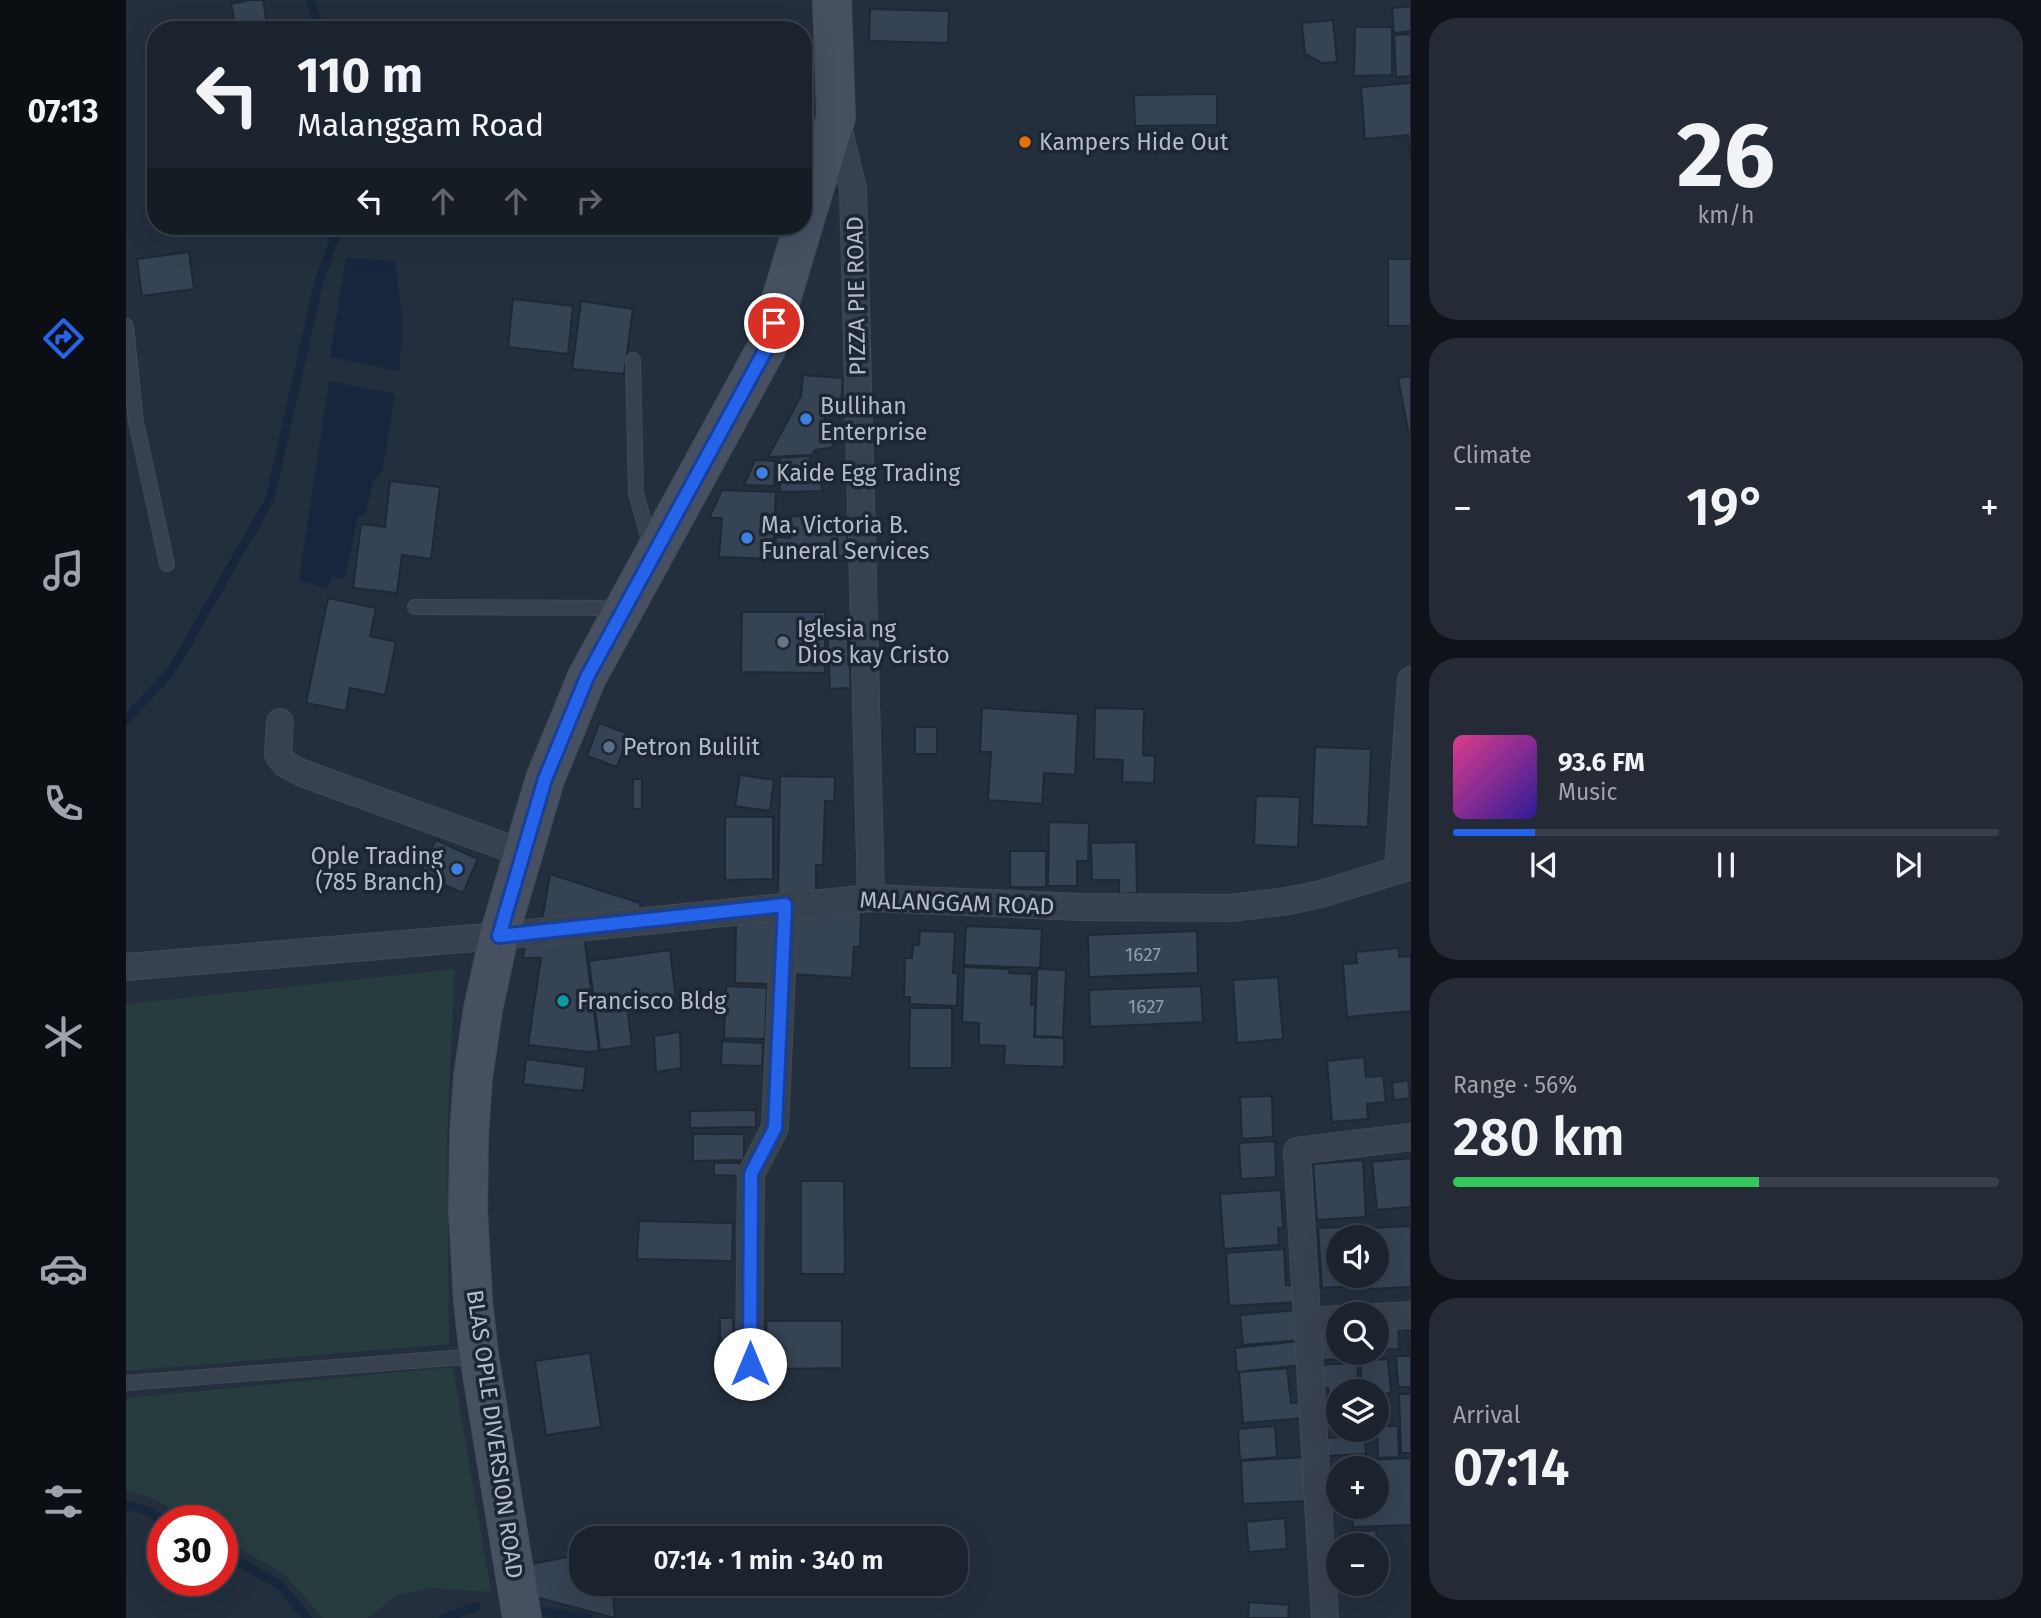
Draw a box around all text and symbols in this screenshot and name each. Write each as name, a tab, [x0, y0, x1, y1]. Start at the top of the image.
text: 110 m	[297, 46, 423, 105]
icon: left	[182, 49, 273, 140]
text: 07:13	[27, 92, 99, 130]
text: 26	[1677, 101, 1775, 210]
text: Malanggam Road	[297, 106, 544, 144]
place label: Kampers Hide Out	[1039, 128, 1229, 156]
marker: Kampers Hide Out	[1017, 134, 1033, 150]
icon: left	[351, 182, 389, 220]
icon: ahead	[424, 182, 462, 220]
icon: ahead	[497, 182, 535, 220]
icon: right	[570, 182, 608, 220]
text: km/h	[1698, 201, 1754, 229]
street label: PIZZA PIE ROAD	[841, 216, 871, 376]
pin	[744, 293, 804, 353]
icon: arrive	[755, 304, 793, 342]
icon: directions	[39, 314, 88, 363]
place label: Bullihan Enterprise	[820, 392, 927, 446]
marker: Bullihan Enterprise	[798, 411, 814, 427]
text: Climate	[1453, 441, 1532, 469]
place label: Kaide Egg Trading	[776, 459, 960, 487]
marker: Kaide Egg Trading	[754, 465, 770, 481]
text: 19°	[1686, 476, 1766, 539]
text: −	[1453, 485, 1472, 531]
text: +	[1980, 485, 1999, 531]
place label: Ma. Victoria B. Funeral Services	[761, 511, 930, 565]
marker: Ma. Victoria B. Funeral Services	[739, 530, 755, 546]
icon: music	[39, 546, 88, 595]
place label: Iglesia ng Dios kay Cristo	[797, 615, 950, 669]
marker: Iglesia ng Dios kay Cristo	[775, 634, 791, 650]
place label: Petron Bulilit	[623, 733, 761, 761]
marker: Petron Bulilit	[601, 739, 617, 755]
text: 93.6 FM	[1558, 747, 1645, 778]
text: Music	[1558, 778, 1618, 806]
icon: phone	[39, 779, 88, 828]
place label: Ople Trading (785 Branch)	[311, 842, 443, 896]
icon: previous	[1525, 846, 1563, 884]
icon: pause	[1707, 846, 1745, 884]
icon: next	[1889, 846, 1927, 884]
marker: Ople Trading (785 Branch)	[449, 861, 465, 877]
street label: MALANGGAM ROAD	[859, 886, 1055, 920]
house number: 1627	[1125, 943, 1161, 966]
place label: Francisco Bldg	[577, 987, 726, 1015]
marker: Francisco Bldg	[555, 993, 571, 1009]
house number: 1627	[1128, 995, 1164, 1018]
icon: climate	[39, 1012, 88, 1061]
text: Range · 56%	[1453, 1071, 1577, 1099]
text: 280 km	[1453, 1106, 1625, 1169]
map controls	[1326, 1225, 1389, 1596]
button: sound	[1326, 1225, 1389, 1288]
icon: car	[39, 1244, 88, 1293]
street label: BLAS OPLE DIVERSION ROAD	[461, 1288, 529, 1580]
button: search	[1326, 1302, 1389, 1365]
position arrow	[713, 1327, 787, 1401]
button: layers	[1326, 1379, 1389, 1442]
text: Arrival	[1453, 1401, 1520, 1429]
text: 07:14	[1453, 1436, 1569, 1499]
button: +	[1326, 1456, 1389, 1519]
icon: filters	[39, 1477, 88, 1526]
speed limit sign: 30	[147, 1505, 238, 1596]
button: −	[1326, 1533, 1389, 1596]
text: 07:14 · 1 min · 340 m	[654, 1545, 883, 1576]

